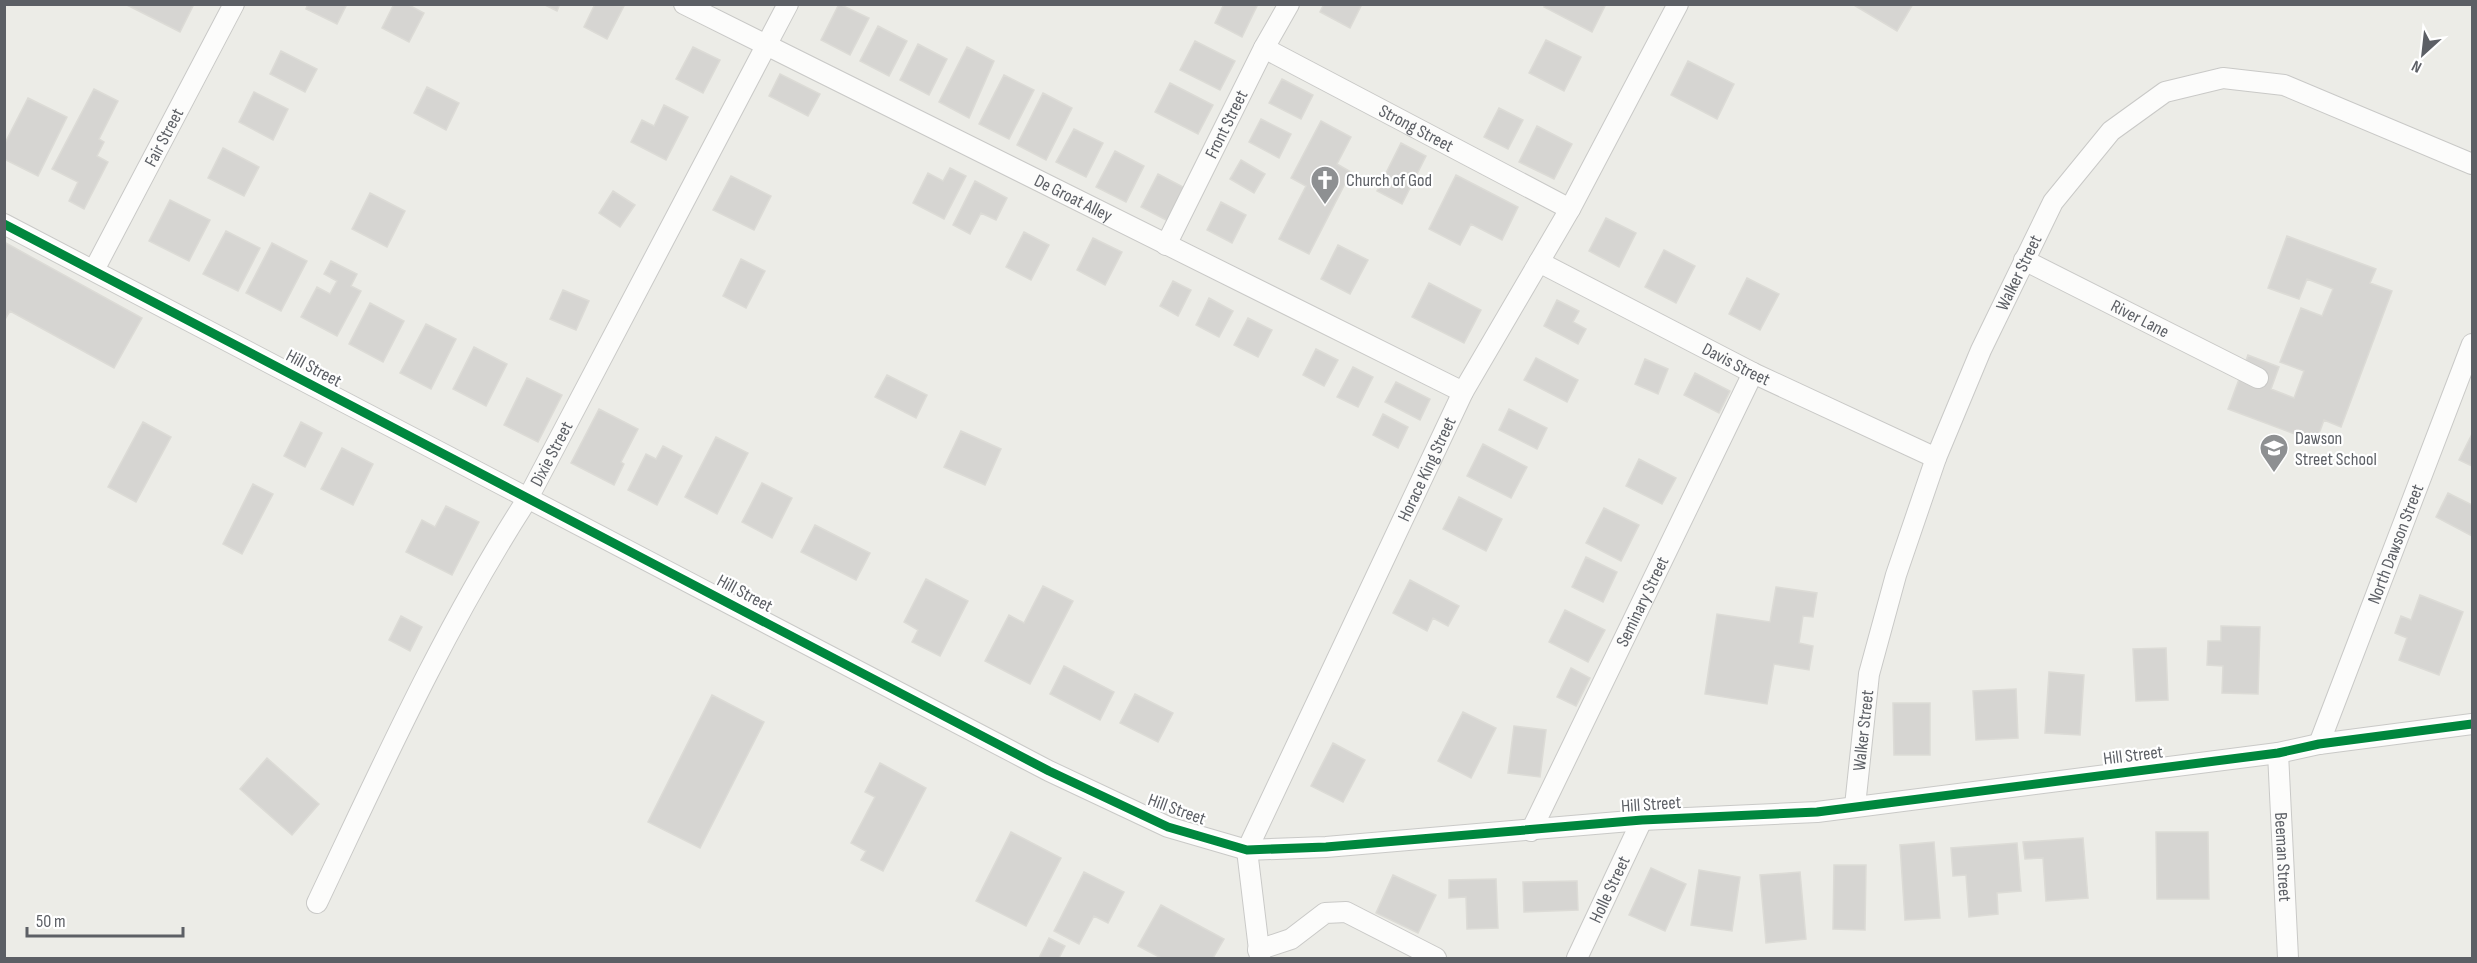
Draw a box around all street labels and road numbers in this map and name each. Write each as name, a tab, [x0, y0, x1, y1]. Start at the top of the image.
street label: Front Street	[1201, 86, 1253, 162]
street label: Strong Street	[1375, 100, 1457, 157]
street label: Fair Street	[140, 104, 188, 170]
street label: De Groat Alley	[1031, 170, 1116, 227]
street label: Walker Street	[1992, 231, 2047, 314]
street label: River Lane	[2107, 296, 2172, 342]
street label: Davis Street	[1698, 338, 1774, 391]
street label: Hill Street	[282, 345, 346, 392]
street label: Horace King Street	[1394, 413, 1461, 525]
street label: Dixie Street	[526, 417, 578, 490]
street label: North Dawson Street	[2364, 481, 2428, 607]
street label: Seminary Street	[1612, 553, 1674, 650]
street label: Hill Street	[713, 570, 777, 617]
street label: Walker Street	[1849, 688, 1878, 772]
street label: Hill Street	[2102, 741, 2165, 770]
street label: Hill Street	[1145, 789, 1209, 830]
street label: Hill Street	[1620, 792, 1682, 817]
street label: Beeman Street	[2270, 812, 2295, 903]
street label: Holle Street	[1585, 852, 1635, 926]

